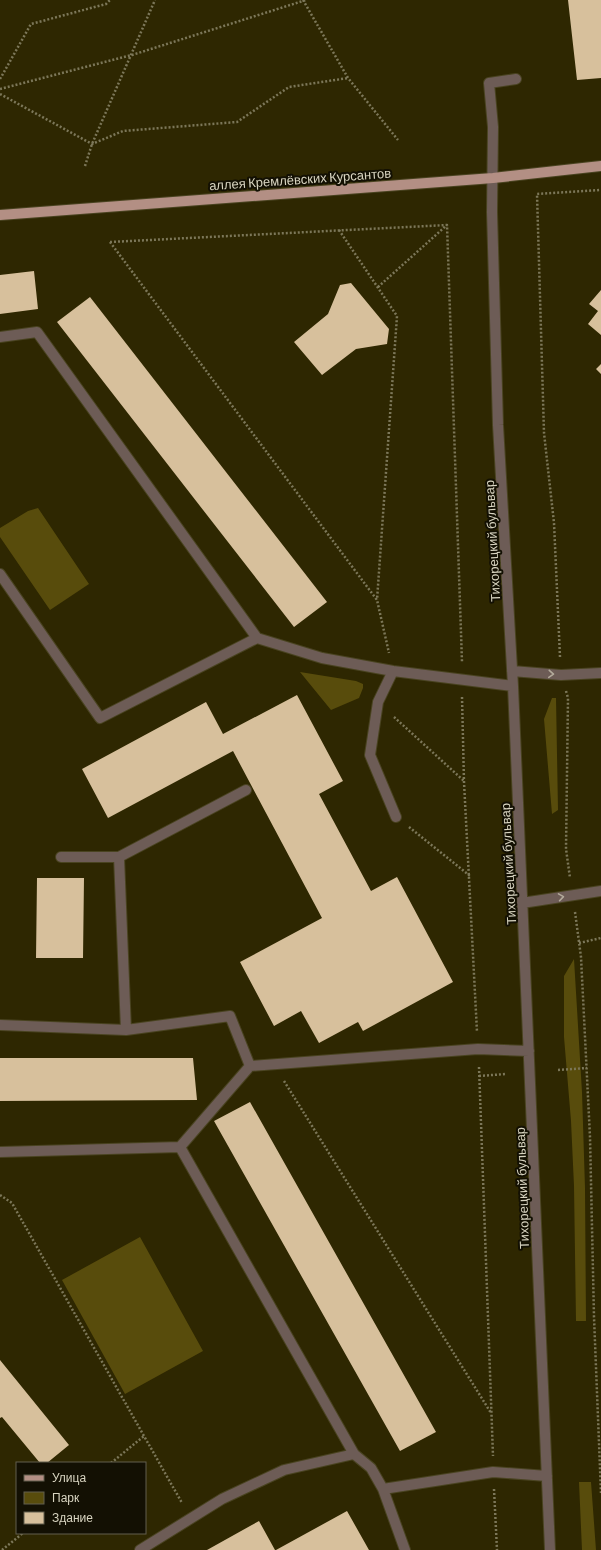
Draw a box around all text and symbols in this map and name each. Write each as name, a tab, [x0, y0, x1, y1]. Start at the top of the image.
street label: аллея Кремлёвских Курсантов	[208, 165, 392, 193]
street label: Тихорецкий бульвар	[481, 480, 503, 602]
one-way arrow	[548, 669, 554, 678]
street label: Тихорецкий бульвар	[497, 803, 519, 925]
one-way arrow	[558, 893, 564, 902]
street label: Тихорецкий бульвар	[512, 1127, 532, 1249]
legend	[16, 1462, 146, 1534]
text: Улица	[52, 1470, 86, 1485]
text: Парк	[52, 1490, 80, 1505]
text: Здание	[52, 1510, 93, 1525]

